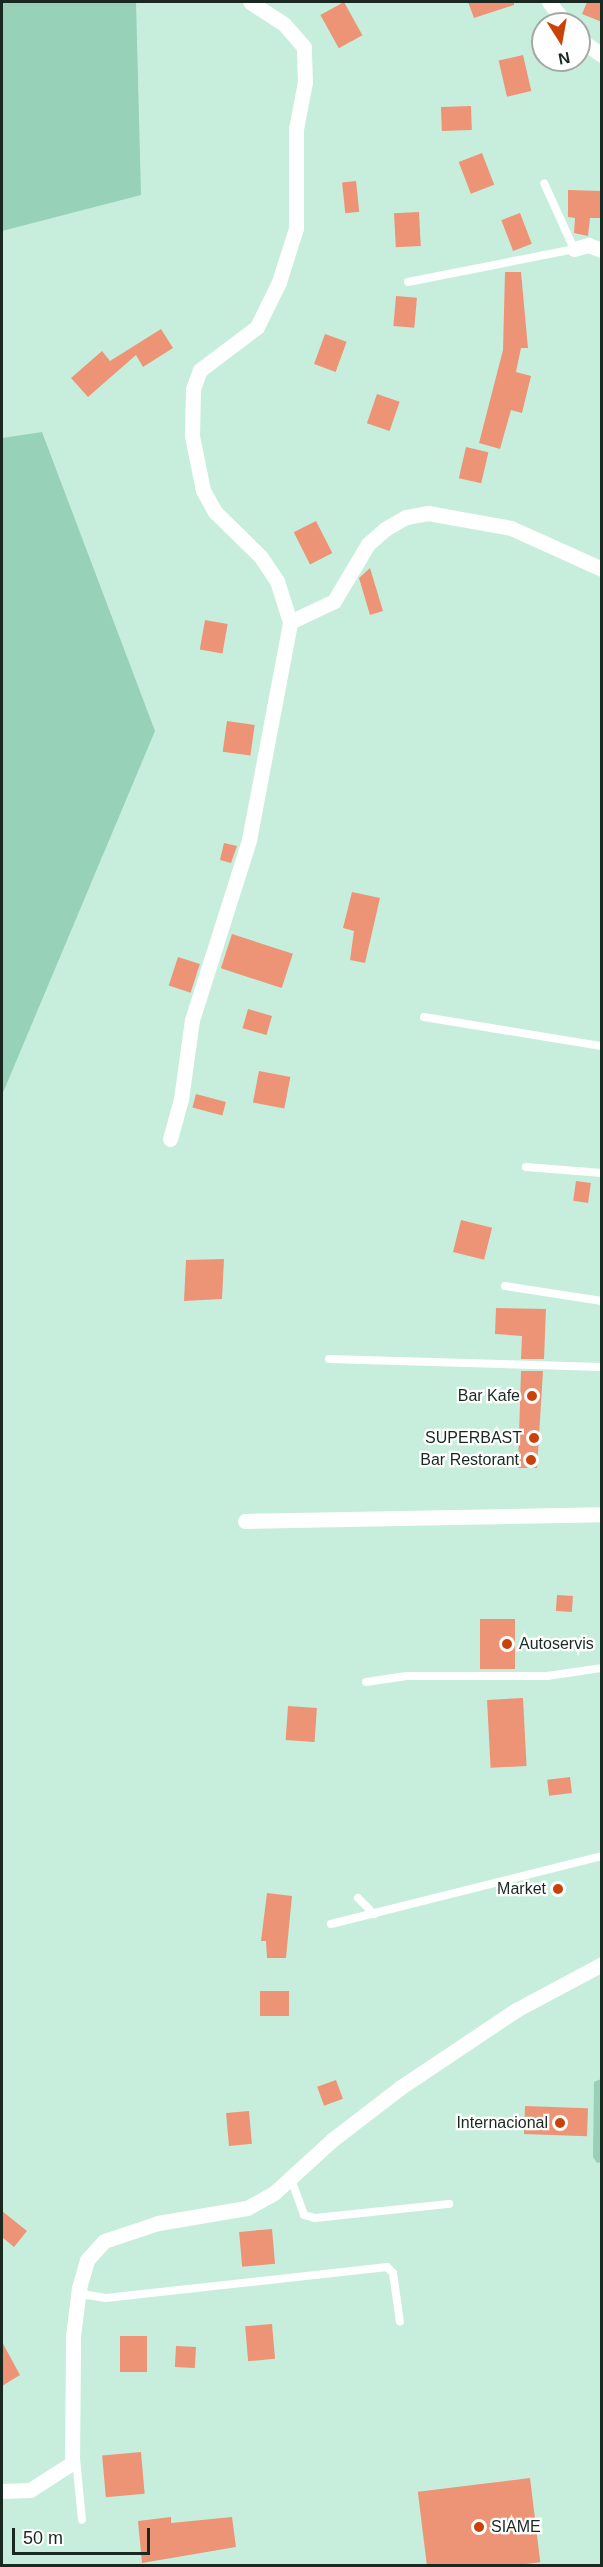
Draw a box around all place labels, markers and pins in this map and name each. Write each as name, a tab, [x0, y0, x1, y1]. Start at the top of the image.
place label: Bar Kafe	[458, 1386, 520, 1406]
marker: Bar Kafe	[525, 1389, 539, 1403]
place label: SUPERBAST	[425, 1428, 522, 1448]
marker: SUPERBAST	[527, 1431, 541, 1445]
place label: Bar Restorant	[420, 1450, 519, 1470]
marker: Bar Restorant	[524, 1453, 538, 1467]
place label: Autoservis	[519, 1634, 594, 1654]
marker: Autoservis	[500, 1637, 514, 1651]
place label: Market	[497, 1879, 546, 1899]
marker: Market	[551, 1882, 565, 1896]
place label: Internacional	[456, 2113, 548, 2133]
marker: Internacional	[553, 2116, 567, 2130]
place label: SIAME	[491, 2517, 541, 2537]
marker: SIAME	[472, 2520, 486, 2534]

